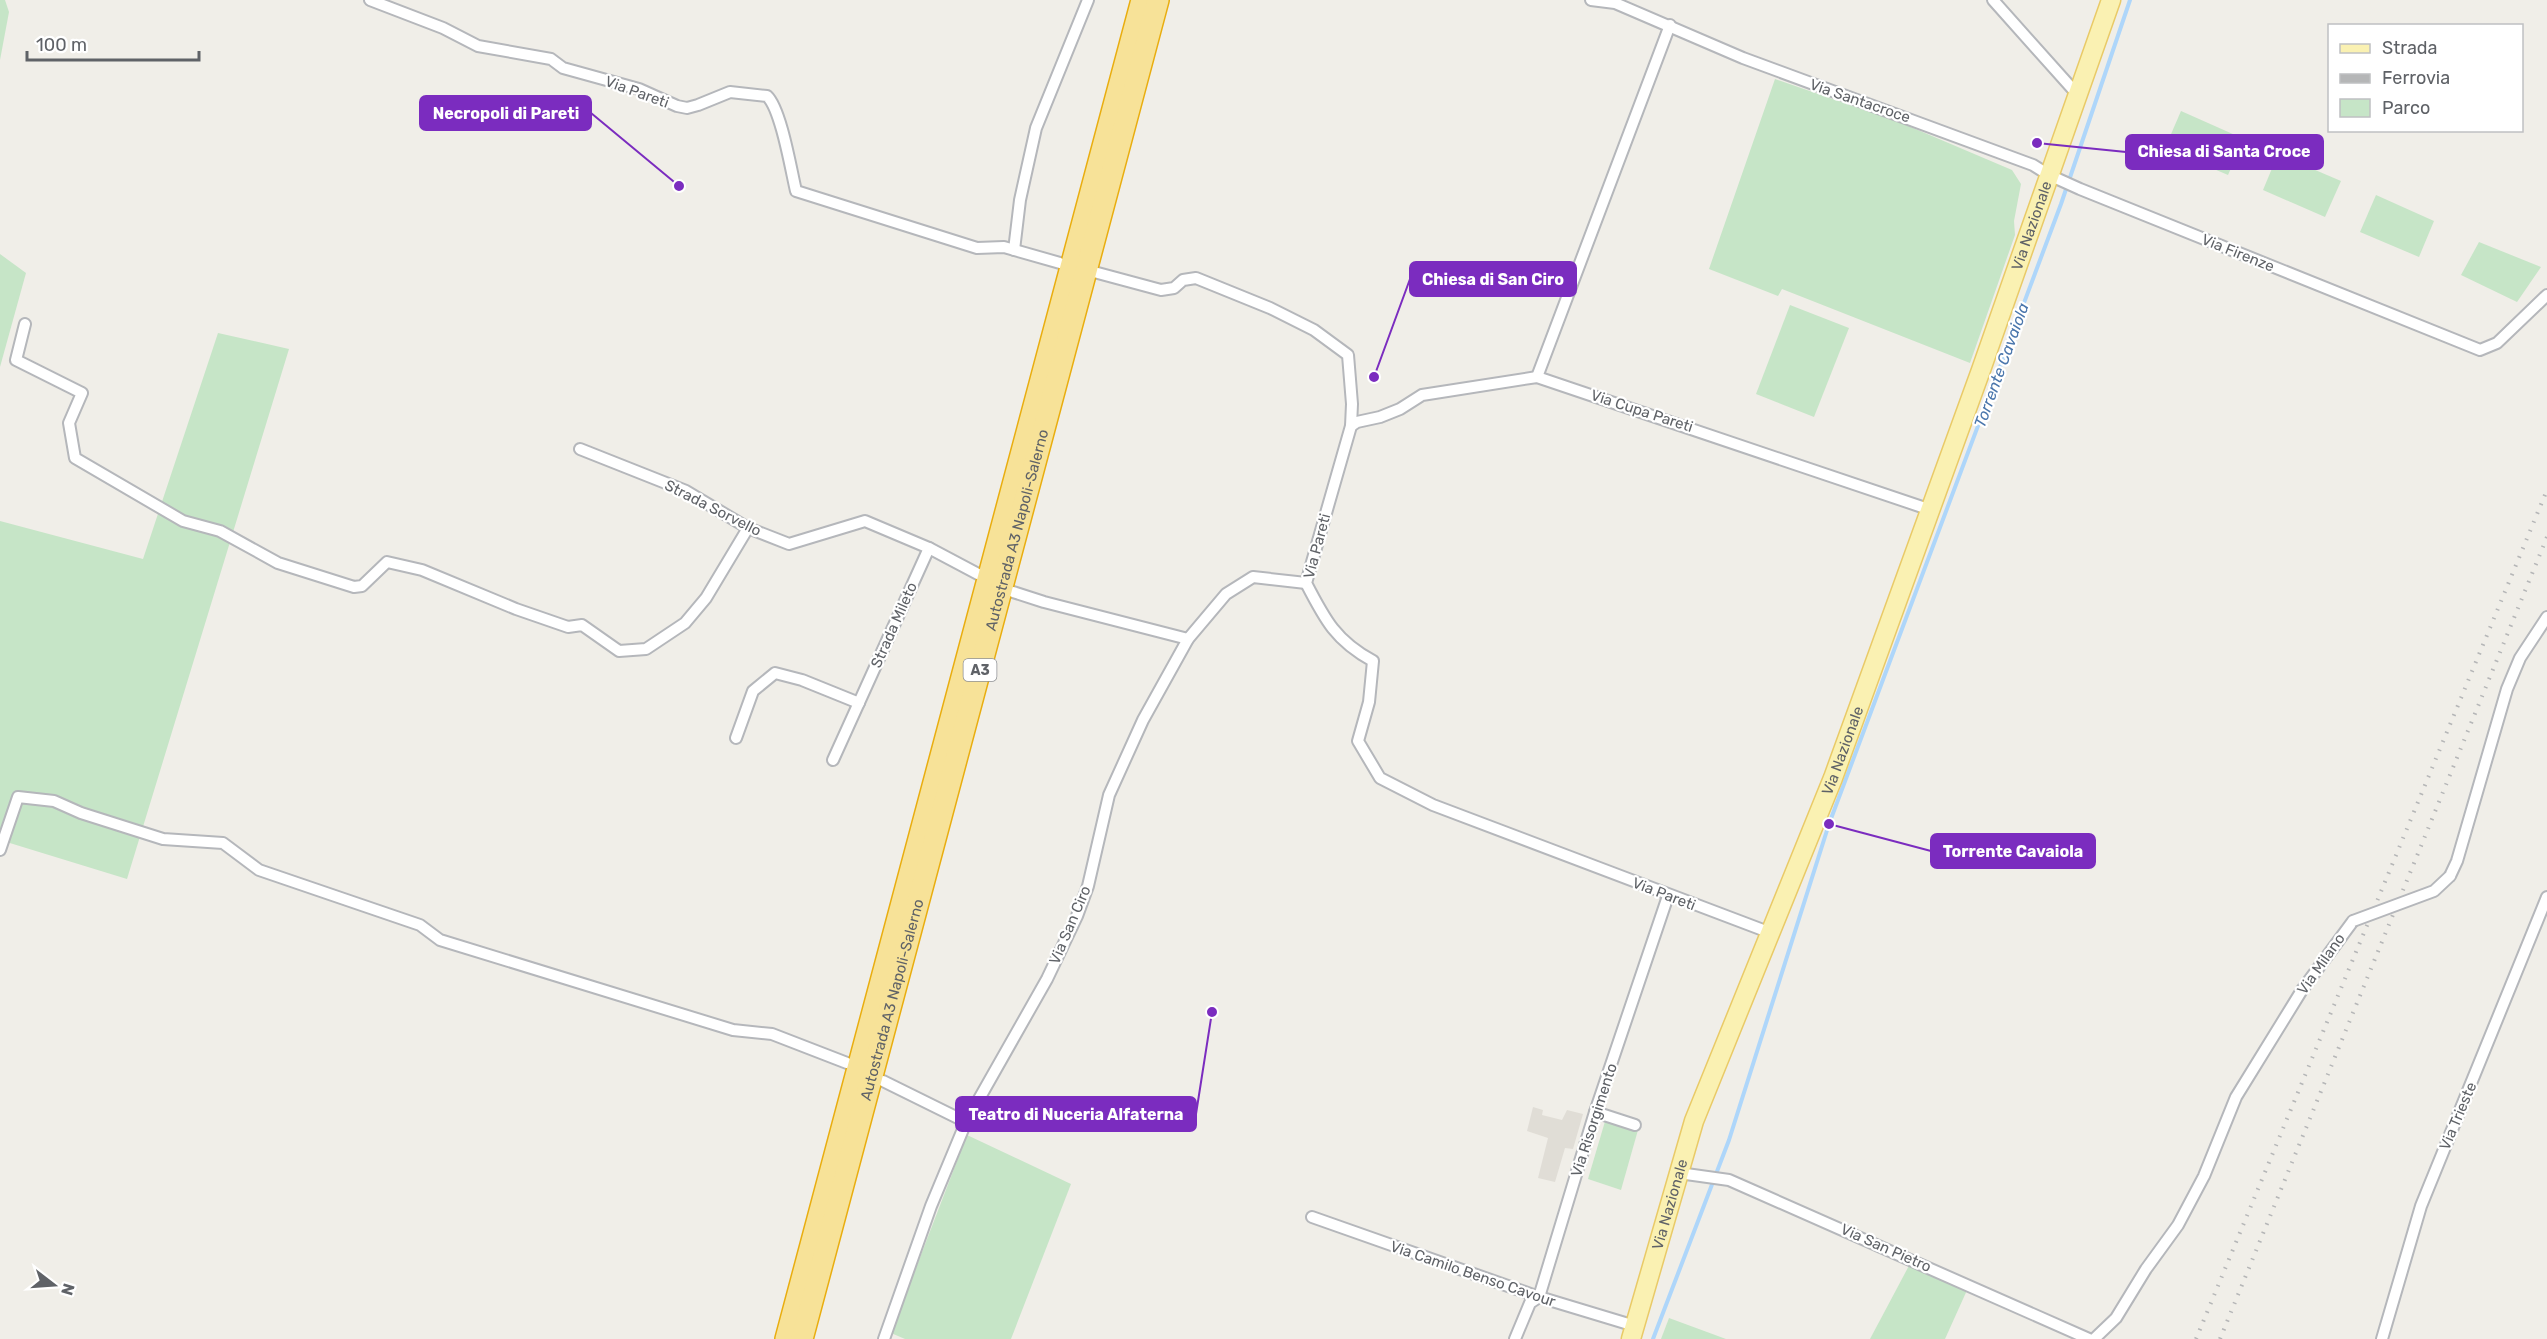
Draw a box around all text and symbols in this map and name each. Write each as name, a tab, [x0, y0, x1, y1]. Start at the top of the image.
scale bar	[27, 24, 200, 62]
legend	[2328, 24, 2523, 132]
text: 100 m	[36, 34, 87, 56]
text: Strada	[2382, 37, 2438, 59]
text: Ferrovia	[2382, 67, 2450, 89]
street label: Via Pareti	[603, 72, 671, 112]
street label: Via Santacroce	[1807, 75, 1913, 127]
callout: Necropoli di Pareti	[420, 96, 591, 130]
text: Parco	[2382, 97, 2430, 119]
text: Necropoli di Pareti	[433, 104, 579, 123]
callout: Chiesa di Santa Croce	[2126, 135, 2323, 169]
text: Chiesa di Santa Croce	[2137, 142, 2311, 161]
street label: Via Nazionale	[2008, 179, 2056, 273]
street label: Via Firenze	[2199, 230, 2277, 276]
callout: Chiesa di San Ciro	[1410, 262, 1576, 296]
text: Chiesa di San Ciro	[1422, 270, 1564, 289]
water label: Torrente Cavaiola	[1970, 300, 2033, 430]
street label: Via Cupa Pareti	[1589, 386, 1695, 436]
street label: Autostrada A3 Napoli-Salerno	[982, 427, 1052, 633]
street label: Strada Sorvello	[662, 476, 764, 540]
street label: Via Pareti	[1300, 512, 1334, 580]
street label: Strada Mileto	[867, 579, 921, 671]
road number: A3	[964, 659, 996, 681]
street label: Via Nazionale	[1818, 704, 1867, 798]
callout: Torrente Cavaiola	[1931, 834, 2095, 868]
text: Torrente Cavaiola	[1943, 842, 2083, 861]
street label: Via Pareti	[1630, 874, 1698, 914]
street label: Via San Ciro	[1045, 883, 1095, 967]
street label: Autostrada A3 Napoli-Salerno	[857, 897, 928, 1103]
street label: Via Milano	[2293, 930, 2349, 998]
street label: Via Risorgimento	[1567, 1061, 1621, 1179]
street label: Via Trieste	[2436, 1079, 2480, 1153]
callout: Teatro di Nuceria Alfaterna	[956, 1097, 1196, 1131]
text: Teatro di Nuceria Alfaterna	[969, 1105, 1183, 1124]
street label: Via Nazionale	[1648, 1157, 1691, 1252]
street label: Via San Pietro	[1838, 1220, 1934, 1276]
street label: Via Camilo Benso Cavour	[1388, 1237, 1558, 1311]
north arrow	[24, 1255, 84, 1315]
text: N	[57, 1281, 79, 1298]

